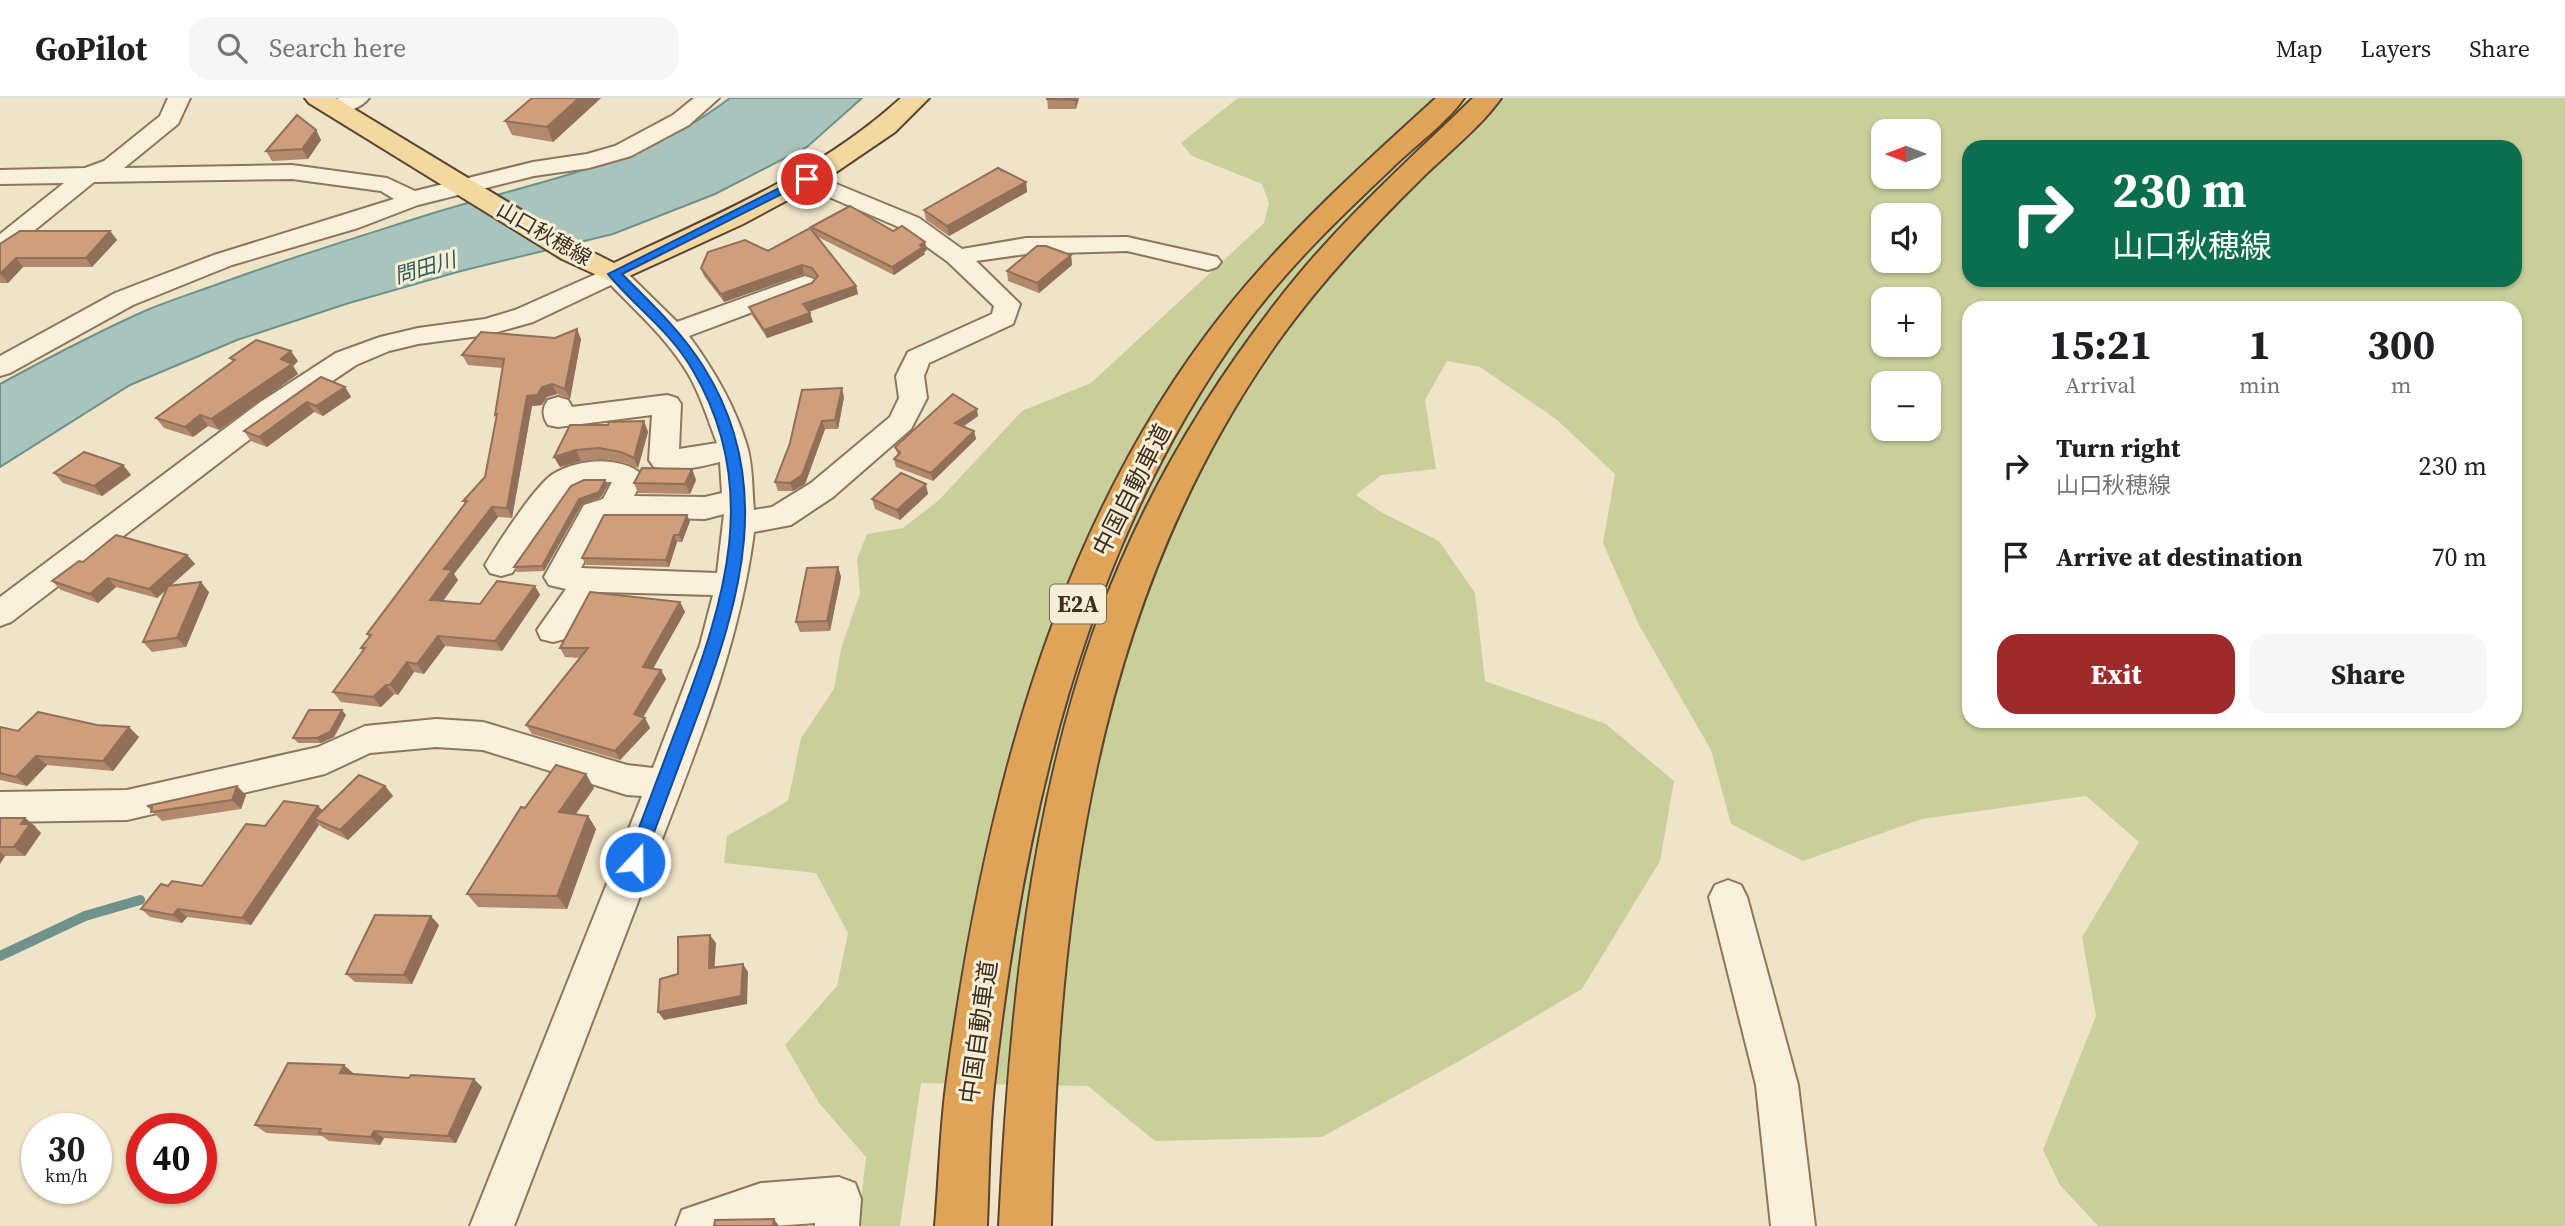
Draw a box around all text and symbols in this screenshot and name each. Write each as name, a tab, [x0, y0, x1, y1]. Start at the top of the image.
search box	[189, 17, 679, 80]
text: GoPilot	[35, 26, 147, 71]
icon: search	[213, 29, 251, 67]
text: Search here	[269, 30, 406, 66]
text: Map	[2276, 32, 2323, 65]
text: Layers	[2361, 32, 2431, 65]
text: Share	[2469, 32, 2530, 65]
north arrow	[1871, 119, 1941, 189]
map controls	[1871, 119, 1941, 441]
pin	[777, 149, 837, 209]
text: 230 m	[2112, 156, 2247, 223]
icon: arrive	[788, 160, 826, 198]
icon: right	[1997, 168, 2088, 259]
street label: 山口秋穂線	[492, 195, 597, 272]
button: sound	[1871, 203, 1941, 273]
text: 山口秋穂線	[2112, 224, 2272, 268]
water label: 問田川	[391, 244, 461, 290]
button: +	[1871, 287, 1941, 357]
text: 15:21	[2049, 315, 2152, 373]
text: 1	[2248, 315, 2271, 373]
text: 300	[2367, 315, 2435, 373]
text: Arrival	[2065, 369, 2136, 401]
text: min	[2239, 369, 2280, 401]
text: m	[2391, 369, 2412, 401]
button: −	[1871, 371, 1941, 441]
street label: 中国自動車道	[1084, 418, 1179, 561]
text: Turn right	[2056, 430, 2180, 466]
icon: right	[1997, 447, 2035, 485]
text: 230 m	[2419, 448, 2487, 484]
text: 山口秋穂線	[2056, 469, 2171, 501]
icon: arrive	[1997, 538, 2035, 576]
text: Arrive at destination	[2056, 539, 2303, 575]
text: 70 m	[2432, 539, 2487, 575]
road number: E2A	[1050, 584, 1106, 624]
button: Exit	[1997, 634, 2235, 714]
button: Share	[2249, 634, 2487, 714]
position arrow	[598, 825, 672, 899]
street label: 中国自動車道	[952, 958, 1005, 1106]
speed limit sign: 40	[126, 1113, 217, 1204]
text: 30	[48, 1125, 85, 1173]
text: km/h	[45, 1163, 88, 1188]

